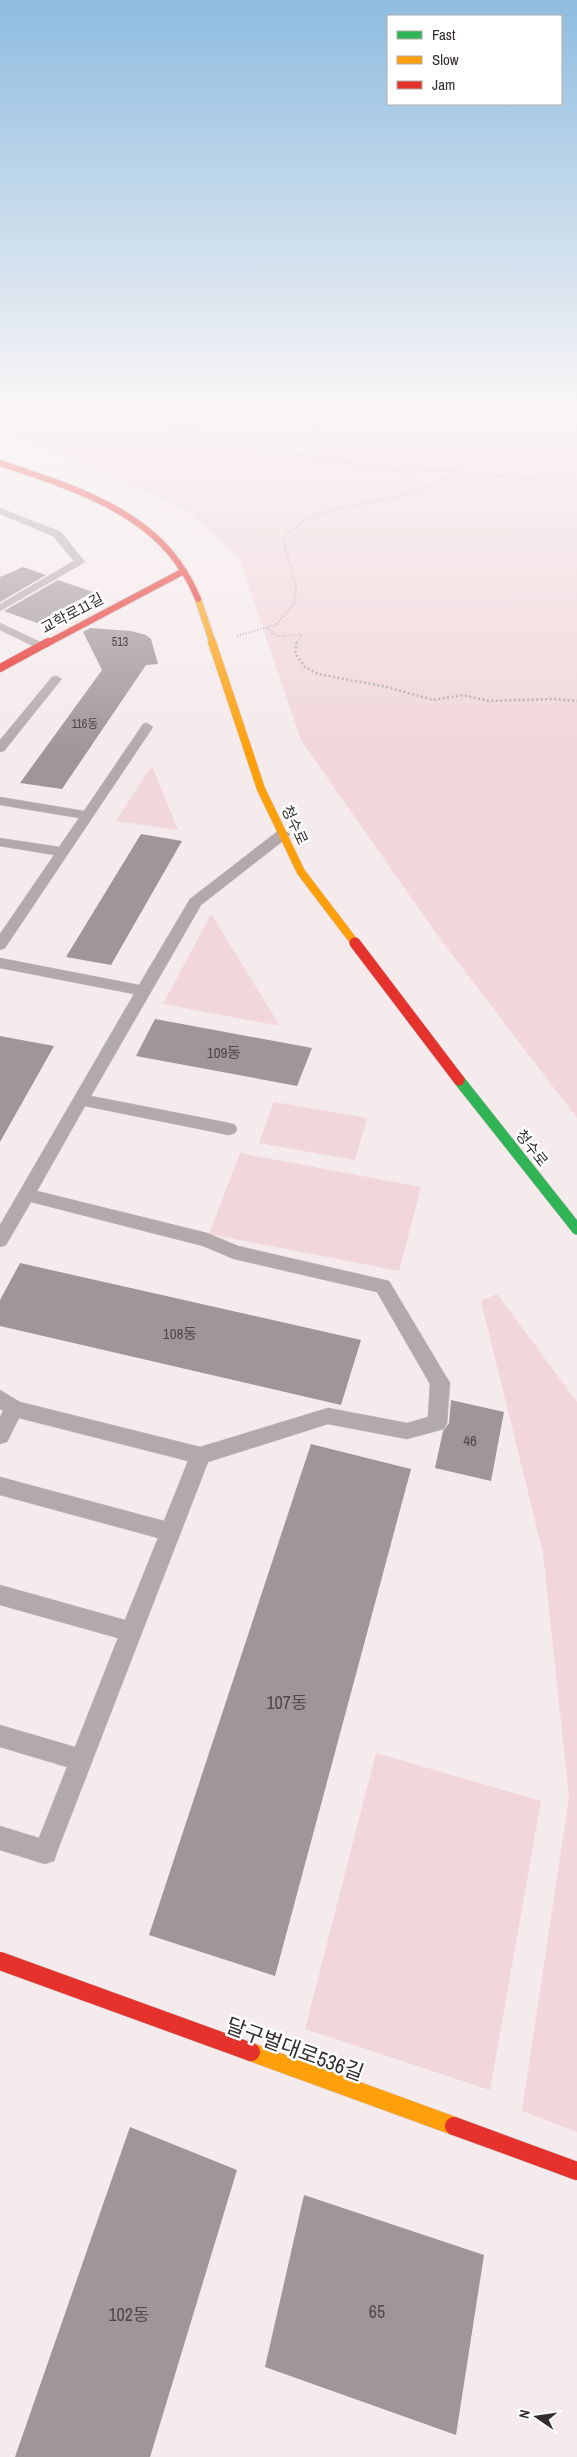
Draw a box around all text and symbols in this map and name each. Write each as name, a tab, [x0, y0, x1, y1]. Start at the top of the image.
legend	[387, 15, 562, 105]
text: Fast	[432, 24, 456, 45]
text: Slow	[432, 49, 459, 70]
text: Jam	[432, 74, 455, 95]
street label: 교학로11길	[37, 588, 107, 638]
house number: 513	[112, 634, 128, 650]
house number: 116동	[72, 716, 98, 732]
street label: 청수로	[277, 802, 313, 848]
house number: 109동	[207, 1042, 241, 1063]
street label: 청수로	[511, 1125, 553, 1171]
house number: 108동	[163, 1323, 197, 1344]
house number: 46	[463, 1430, 477, 1451]
house number: 107동	[266, 1690, 308, 1715]
street label: 달구벌대로536길	[222, 2011, 368, 2087]
house number: 65	[369, 2299, 385, 2324]
house number: 102동	[108, 2302, 150, 2327]
north arrow	[512, 2392, 562, 2442]
text: N	[515, 2408, 534, 2420]

